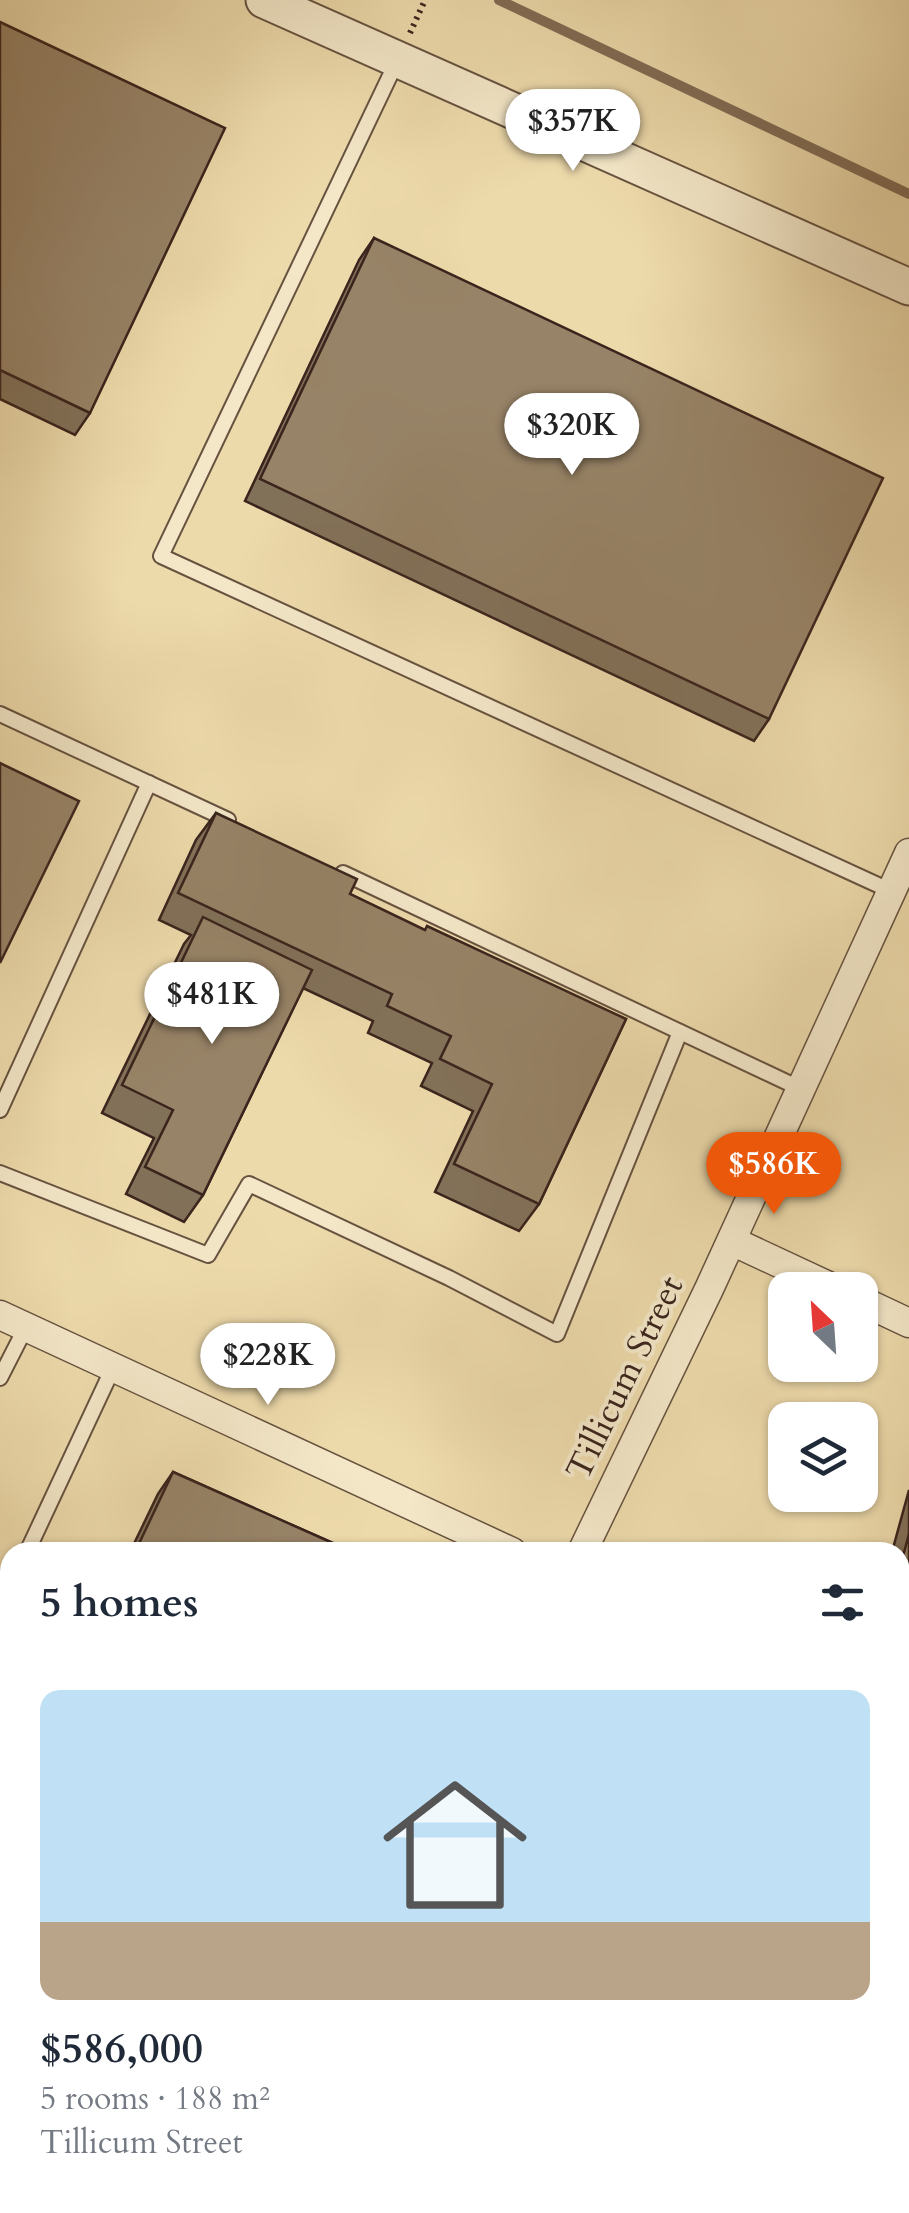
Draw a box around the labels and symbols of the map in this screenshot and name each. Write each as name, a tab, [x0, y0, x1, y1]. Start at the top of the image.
pin: $357K	[503, 89, 643, 174]
pin: $320K	[502, 393, 642, 478]
pin: $481K	[142, 962, 282, 1047]
pin: $586K	[704, 1132, 844, 1217]
street label: Tillicum Street	[555, 1268, 695, 1488]
north arrow	[768, 1272, 878, 1382]
pin: $228K	[198, 1323, 338, 1408]

